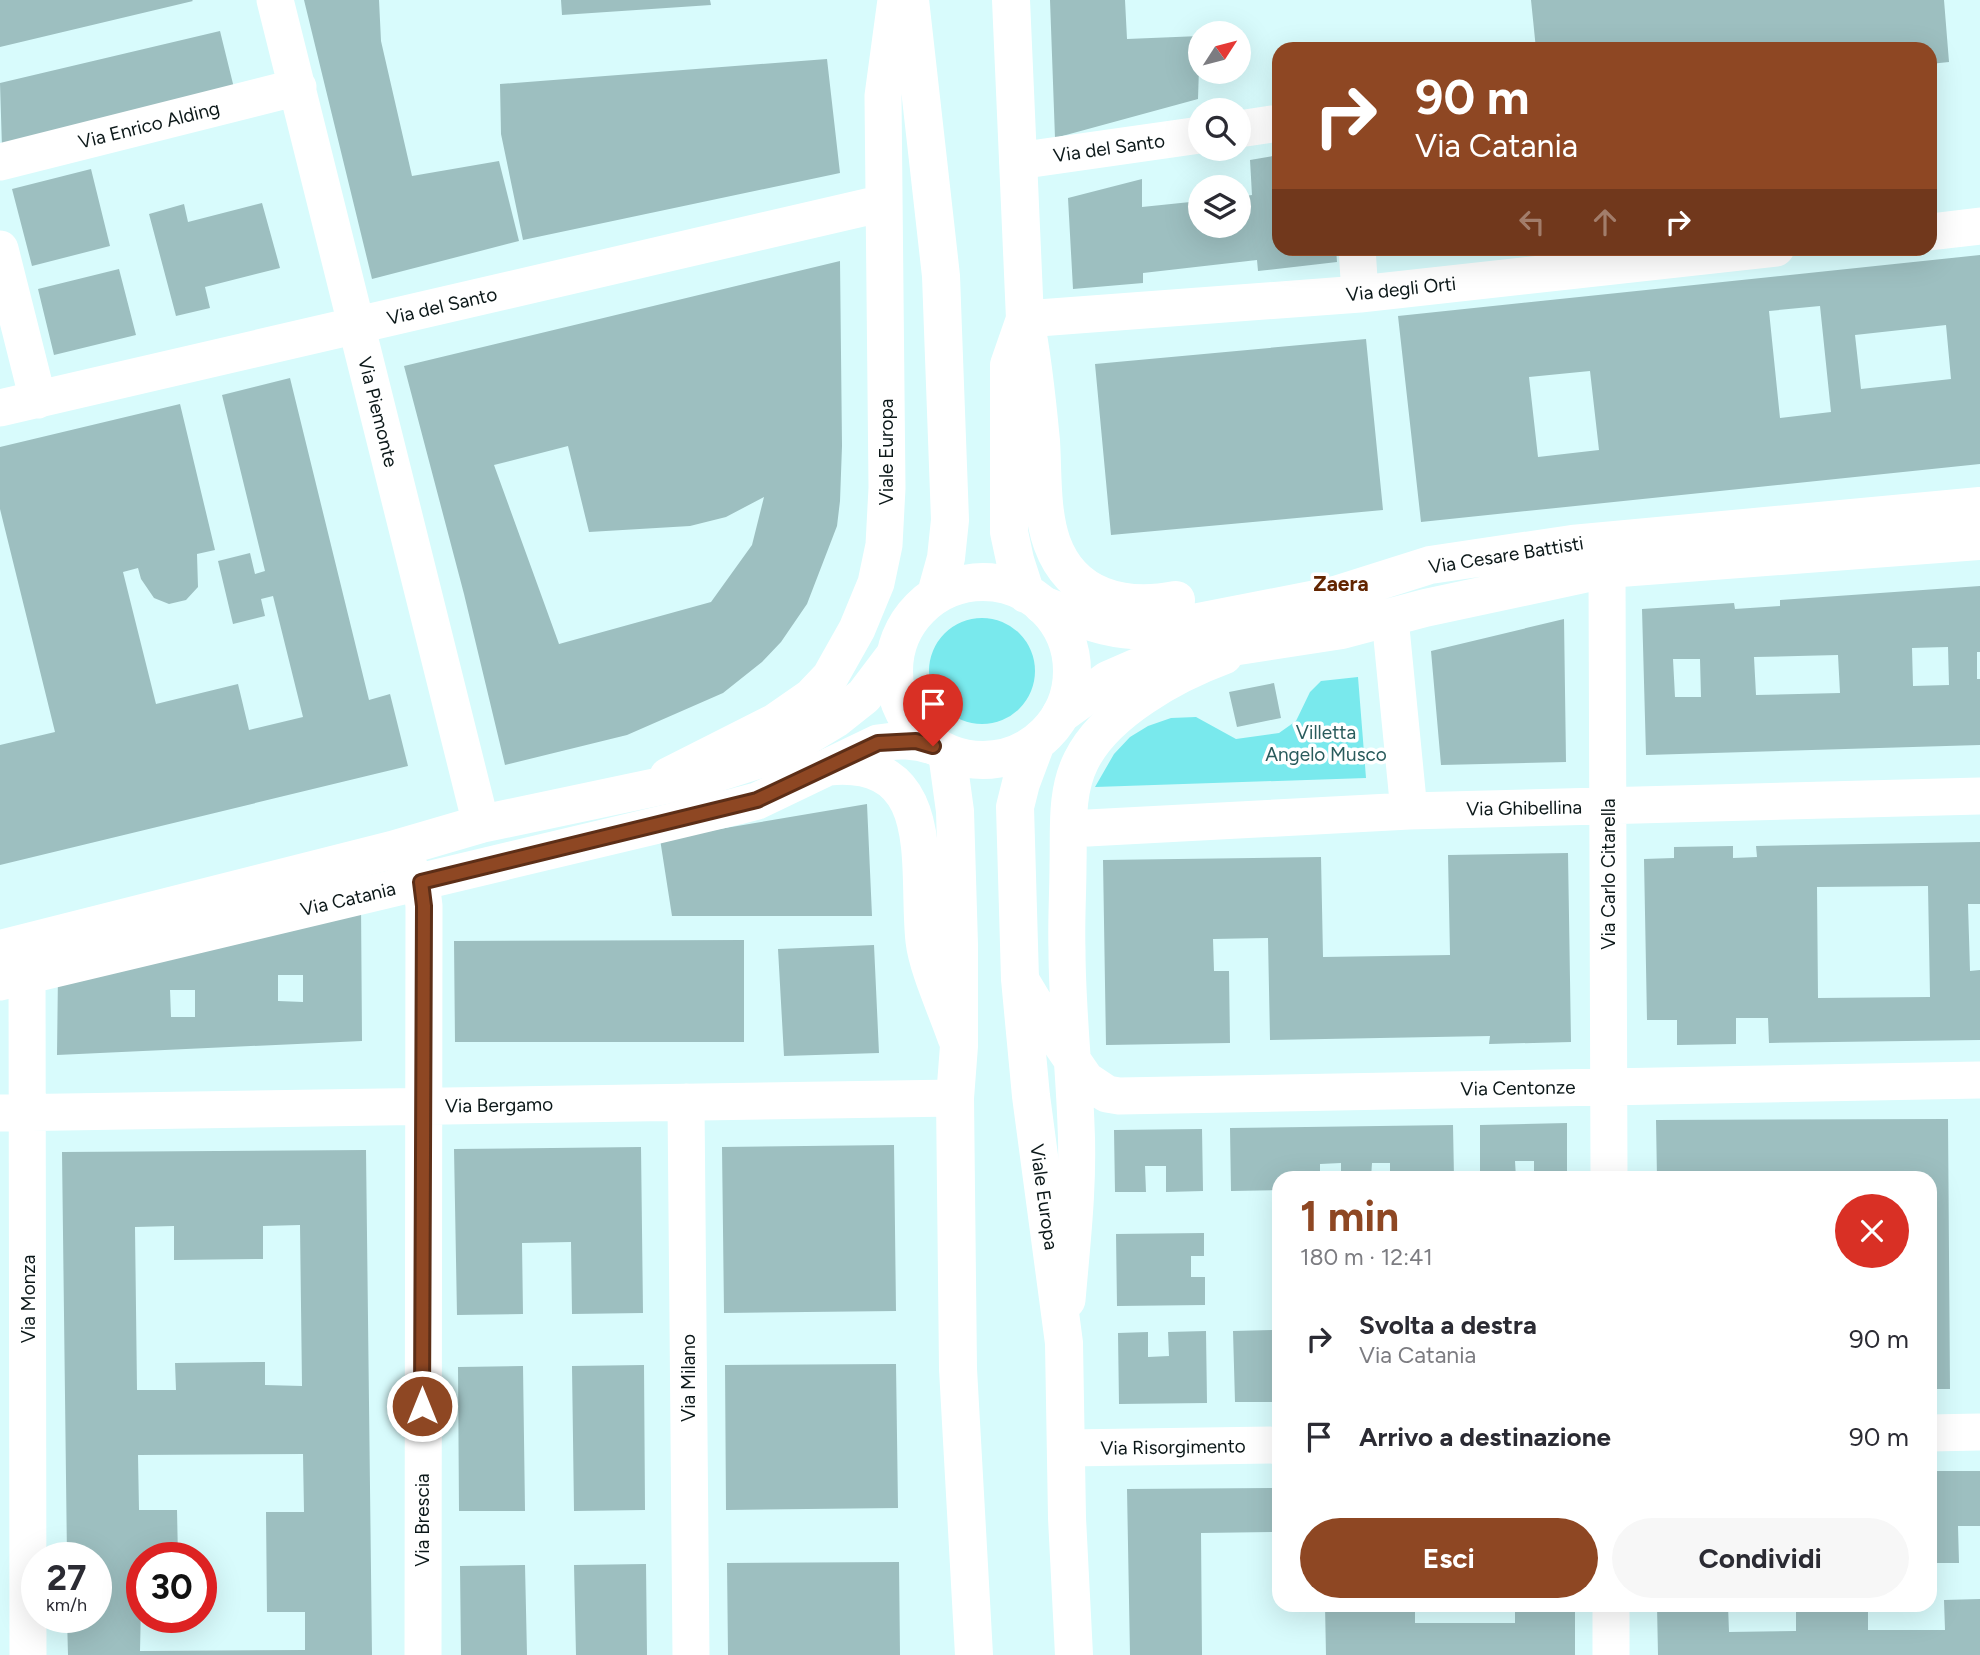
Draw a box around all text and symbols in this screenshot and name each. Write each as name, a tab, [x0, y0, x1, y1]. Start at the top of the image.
north arrow	[1188, 21, 1251, 84]
map controls	[1188, 21, 1251, 238]
text: 90 m	[1415, 67, 1530, 126]
icon: right	[1300, 70, 1391, 161]
street label: Via Enrico Alding	[76, 96, 222, 154]
button: search	[1188, 98, 1251, 161]
text: Via Catania	[1415, 127, 1578, 165]
street label: Via del Santo	[1052, 129, 1166, 167]
button: layers	[1188, 175, 1251, 238]
icon: left	[1513, 203, 1551, 241]
icon: ahead	[1586, 203, 1624, 241]
icon: right	[1659, 203, 1697, 241]
street label: Via degli Orti	[1345, 272, 1457, 306]
street label: Via del Santo	[385, 282, 499, 330]
street label: Via Piemonte	[353, 354, 403, 470]
street label: Viale Europa	[875, 399, 898, 505]
street label: Via Cesare Battisti	[1427, 531, 1585, 579]
district label: Zaera	[1313, 571, 1369, 596]
pin	[903, 674, 963, 746]
icon: arrive	[914, 685, 952, 723]
park label: Villetta Angelo Musco	[1265, 721, 1387, 766]
street label: Via Ghibellina	[1466, 795, 1582, 821]
street label: Via Carlo Citarella	[1597, 798, 1620, 950]
street label: Via Catania	[298, 877, 398, 921]
street label: Via Centonze	[1460, 1075, 1576, 1101]
street label: Via Bergamo	[445, 1093, 553, 1117]
street label: Viale Europa	[1025, 1143, 1063, 1251]
text: 1 min	[1300, 1191, 1399, 1242]
button: close	[1835, 1194, 1909, 1268]
text: 180 m · 12:41	[1300, 1243, 1433, 1271]
street label: Via Monza	[17, 1255, 40, 1343]
text: Svolta a destra	[1359, 1309, 1537, 1341]
icon: right	[1300, 1320, 1338, 1358]
text: 90 m	[1849, 1323, 1909, 1355]
street label: Via Milano	[677, 1334, 700, 1422]
text: Via Catania	[1359, 1341, 1476, 1369]
position arrow	[385, 1369, 459, 1443]
icon: arrive	[1300, 1418, 1338, 1456]
text: Arrivo a destinazione	[1359, 1421, 1611, 1453]
text: 90 m	[1849, 1421, 1909, 1453]
street label: Via Risorgimento	[1100, 1434, 1246, 1460]
street label: Via Brescia	[411, 1473, 434, 1567]
button: Esci	[1300, 1518, 1598, 1598]
button: Condividi	[1612, 1518, 1909, 1598]
speed limit sign: 30	[126, 1542, 217, 1633]
text: 27	[47, 1557, 86, 1599]
text: km/h	[46, 1594, 87, 1616]

